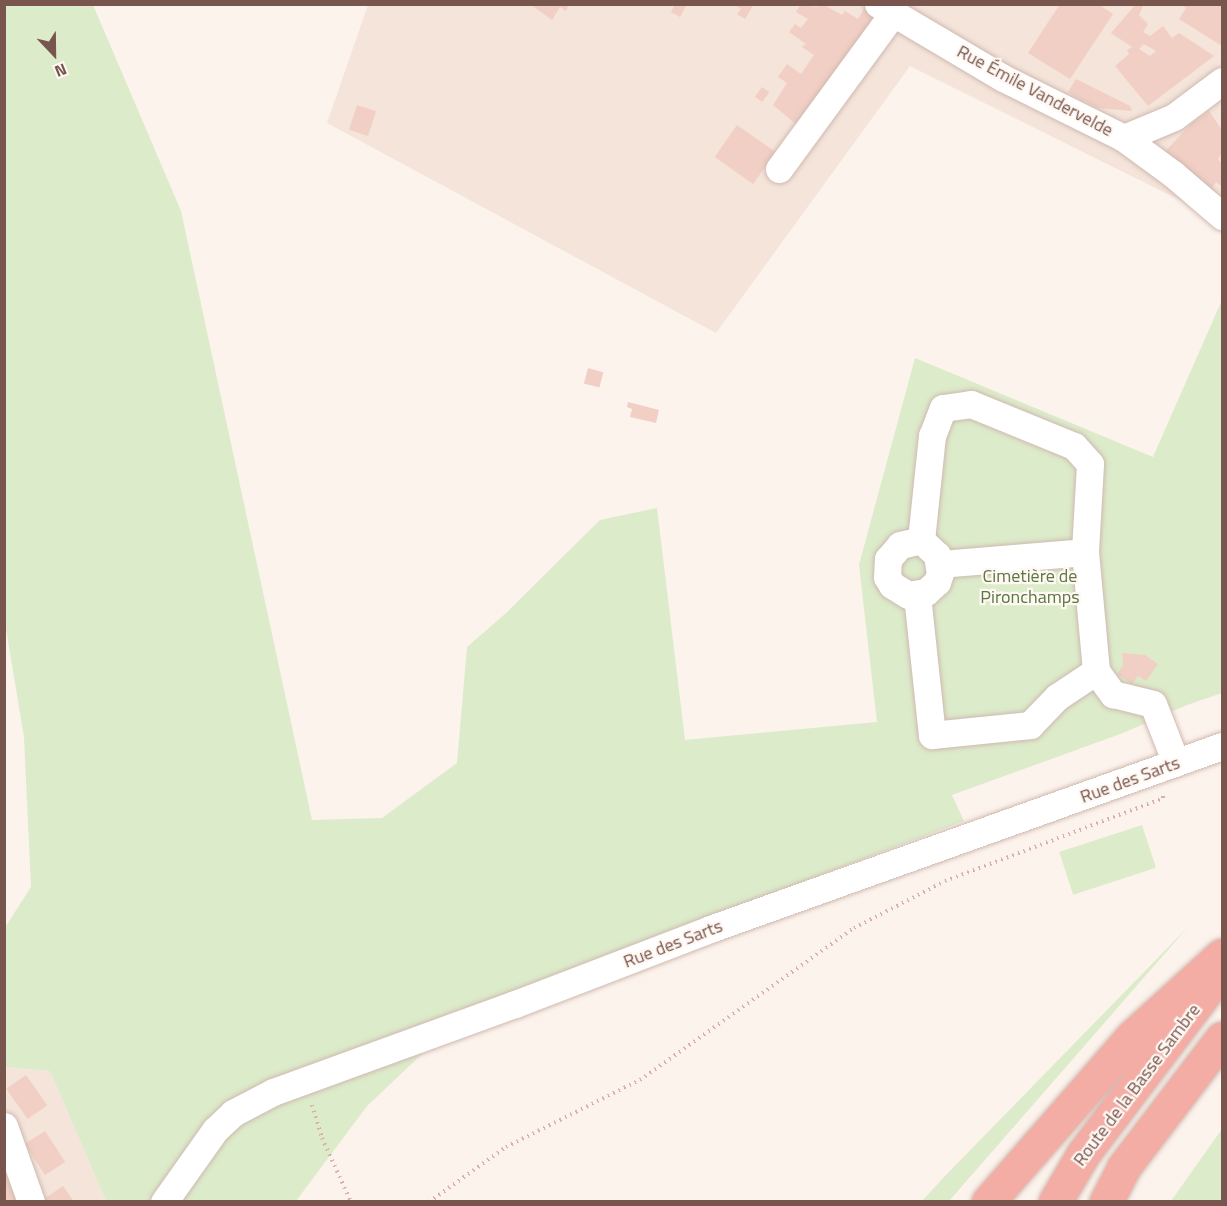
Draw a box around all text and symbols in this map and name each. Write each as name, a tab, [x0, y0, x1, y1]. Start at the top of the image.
north arrow	[24, 24, 84, 84]
street label: Rue Émile Vandervelde	[953, 41, 1117, 141]
text: N	[51, 57, 70, 84]
park label: Cimetière de Pironchamps	[980, 566, 1080, 608]
street label: Rue des Sarts	[1077, 752, 1183, 808]
street label: Rue des Sarts	[620, 915, 726, 973]
street label: Route de la Basse Sambre	[1069, 1000, 1205, 1170]

